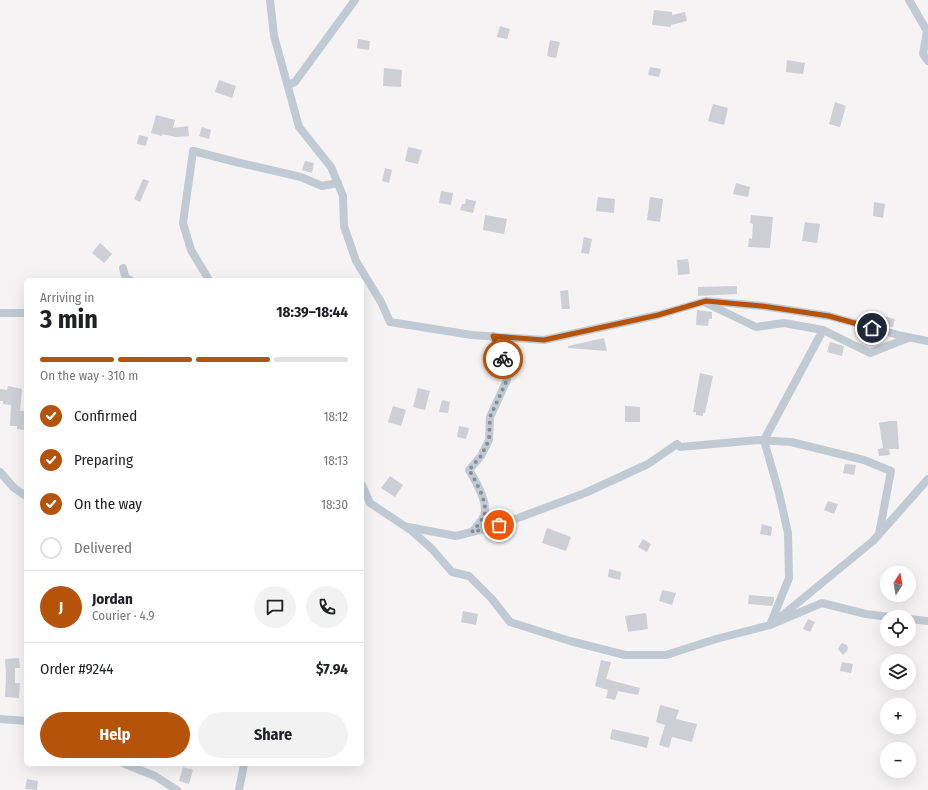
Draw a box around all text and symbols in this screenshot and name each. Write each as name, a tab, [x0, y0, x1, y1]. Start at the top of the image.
text: Arriving in	[40, 290, 94, 305]
text: 18:39–18:44	[276, 303, 348, 321]
text: 3 min	[40, 304, 98, 335]
pin	[855, 311, 889, 345]
icon: home	[861, 317, 883, 339]
courier	[483, 339, 523, 379]
icon: bike	[492, 348, 514, 370]
text: On the way · 310 m	[40, 368, 138, 383]
icon: check	[40, 405, 62, 427]
text: Confirmed	[74, 407, 137, 425]
text: 18:12	[323, 409, 348, 424]
icon: check	[40, 449, 62, 471]
text: Preparing	[74, 451, 133, 469]
text: 18:13	[323, 453, 348, 468]
icon: check	[40, 493, 62, 515]
text: On the way	[74, 495, 142, 513]
text: 18:30	[321, 497, 348, 512]
pin	[482, 508, 516, 542]
icon: bag	[488, 514, 510, 536]
text: Delivered	[74, 539, 132, 557]
north arrow	[880, 566, 916, 602]
map controls	[880, 566, 916, 778]
button: chat	[254, 586, 296, 628]
button: phone	[306, 586, 348, 628]
text: Jordan	[92, 590, 133, 608]
text: J	[59, 598, 63, 616]
text: Courier · 4.9	[92, 608, 155, 623]
button: locate	[880, 610, 916, 646]
button: layers	[880, 654, 916, 690]
text: Order #9244	[40, 660, 113, 678]
text: $7.94	[316, 660, 348, 678]
button: +	[880, 698, 916, 734]
button: Help	[40, 712, 190, 758]
button: Share	[198, 712, 348, 758]
button: −	[880, 742, 916, 778]

